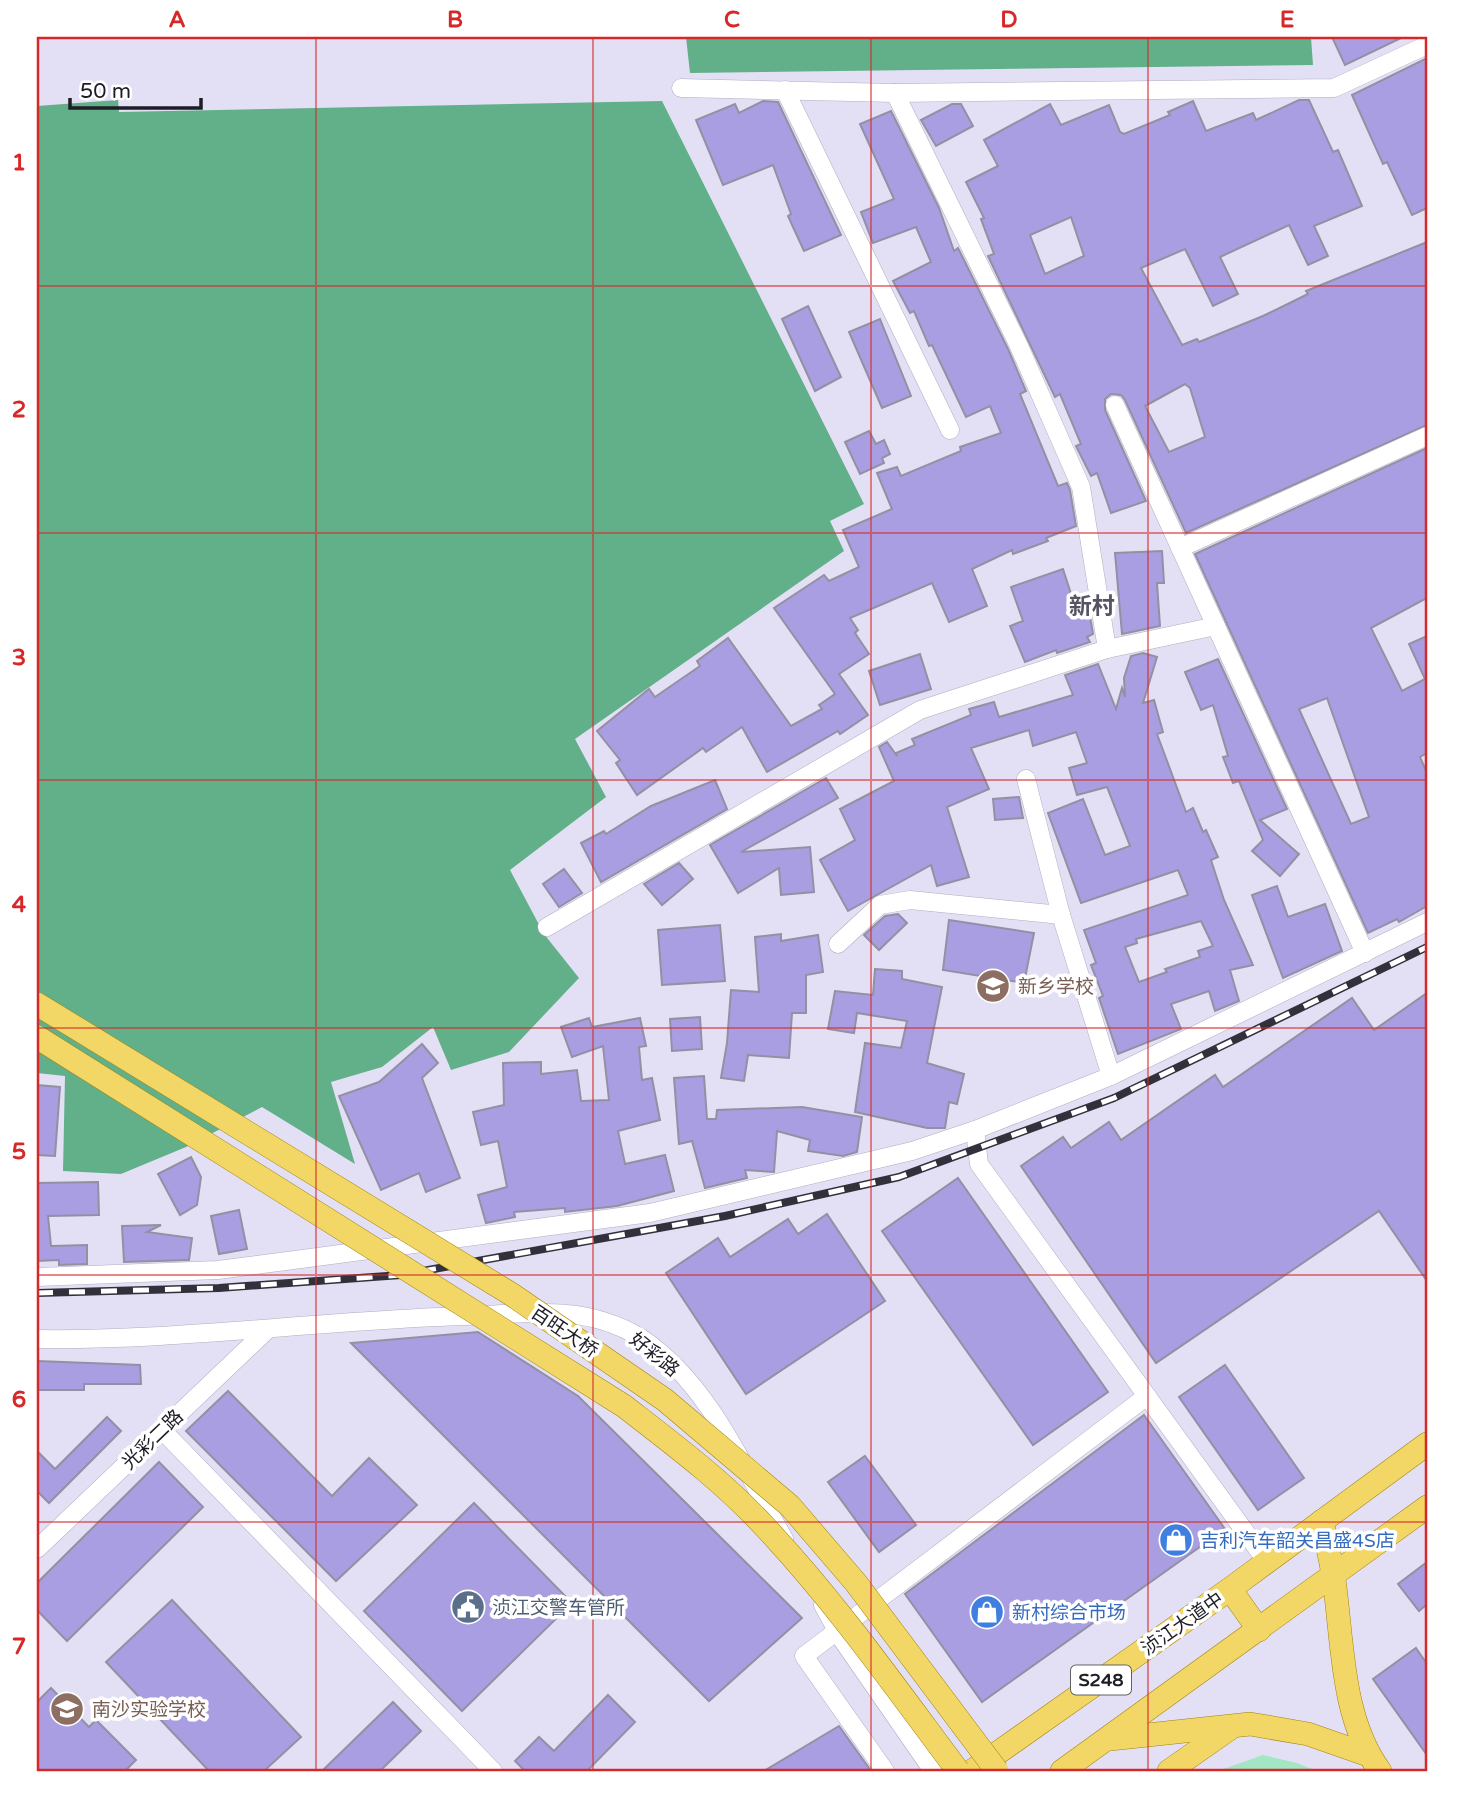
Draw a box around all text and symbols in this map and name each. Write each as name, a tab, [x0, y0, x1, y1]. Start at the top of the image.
text: A	[168, 6, 186, 34]
text: B	[447, 6, 463, 34]
text: C	[724, 6, 740, 34]
text: D	[1000, 6, 1018, 34]
text: E	[1280, 6, 1294, 34]
scale bar	[70, 66, 201, 110]
text: 50 m	[80, 79, 131, 104]
text: 1	[12, 149, 26, 177]
text: 2	[12, 396, 26, 424]
district label: 新村	[1069, 593, 1115, 621]
text: 3	[12, 644, 26, 672]
text: 4	[12, 891, 27, 919]
school or university icon: 新乡学校	[974, 967, 1012, 1005]
place label: 新乡学校	[1018, 976, 1094, 998]
text: 5	[12, 1138, 26, 1166]
street label: 百旺大桥	[527, 1301, 602, 1362]
street label: 好彩路	[625, 1328, 683, 1381]
text: 6	[12, 1386, 26, 1414]
street label: 光彩二路	[118, 1405, 188, 1474]
shop icon: 吉利汽车韶关昌盛4S店	[1157, 1521, 1195, 1559]
place label: 吉利汽车韶关昌盛4S店	[1200, 1530, 1395, 1552]
public building icon: 浈江交警车管所	[449, 1588, 487, 1626]
street label: 浈江大道中	[1137, 1588, 1228, 1660]
shop icon: 新村综合市场	[968, 1593, 1006, 1631]
place label: 浈江交警车管所	[492, 1597, 625, 1619]
place label: 新村综合市场	[1012, 1602, 1126, 1624]
text: 7	[12, 1633, 26, 1661]
road number: S248	[1071, 1666, 1131, 1694]
school or university icon: 南沙实验学校	[48, 1690, 86, 1728]
place label: 南沙实验学校	[92, 1699, 206, 1721]

